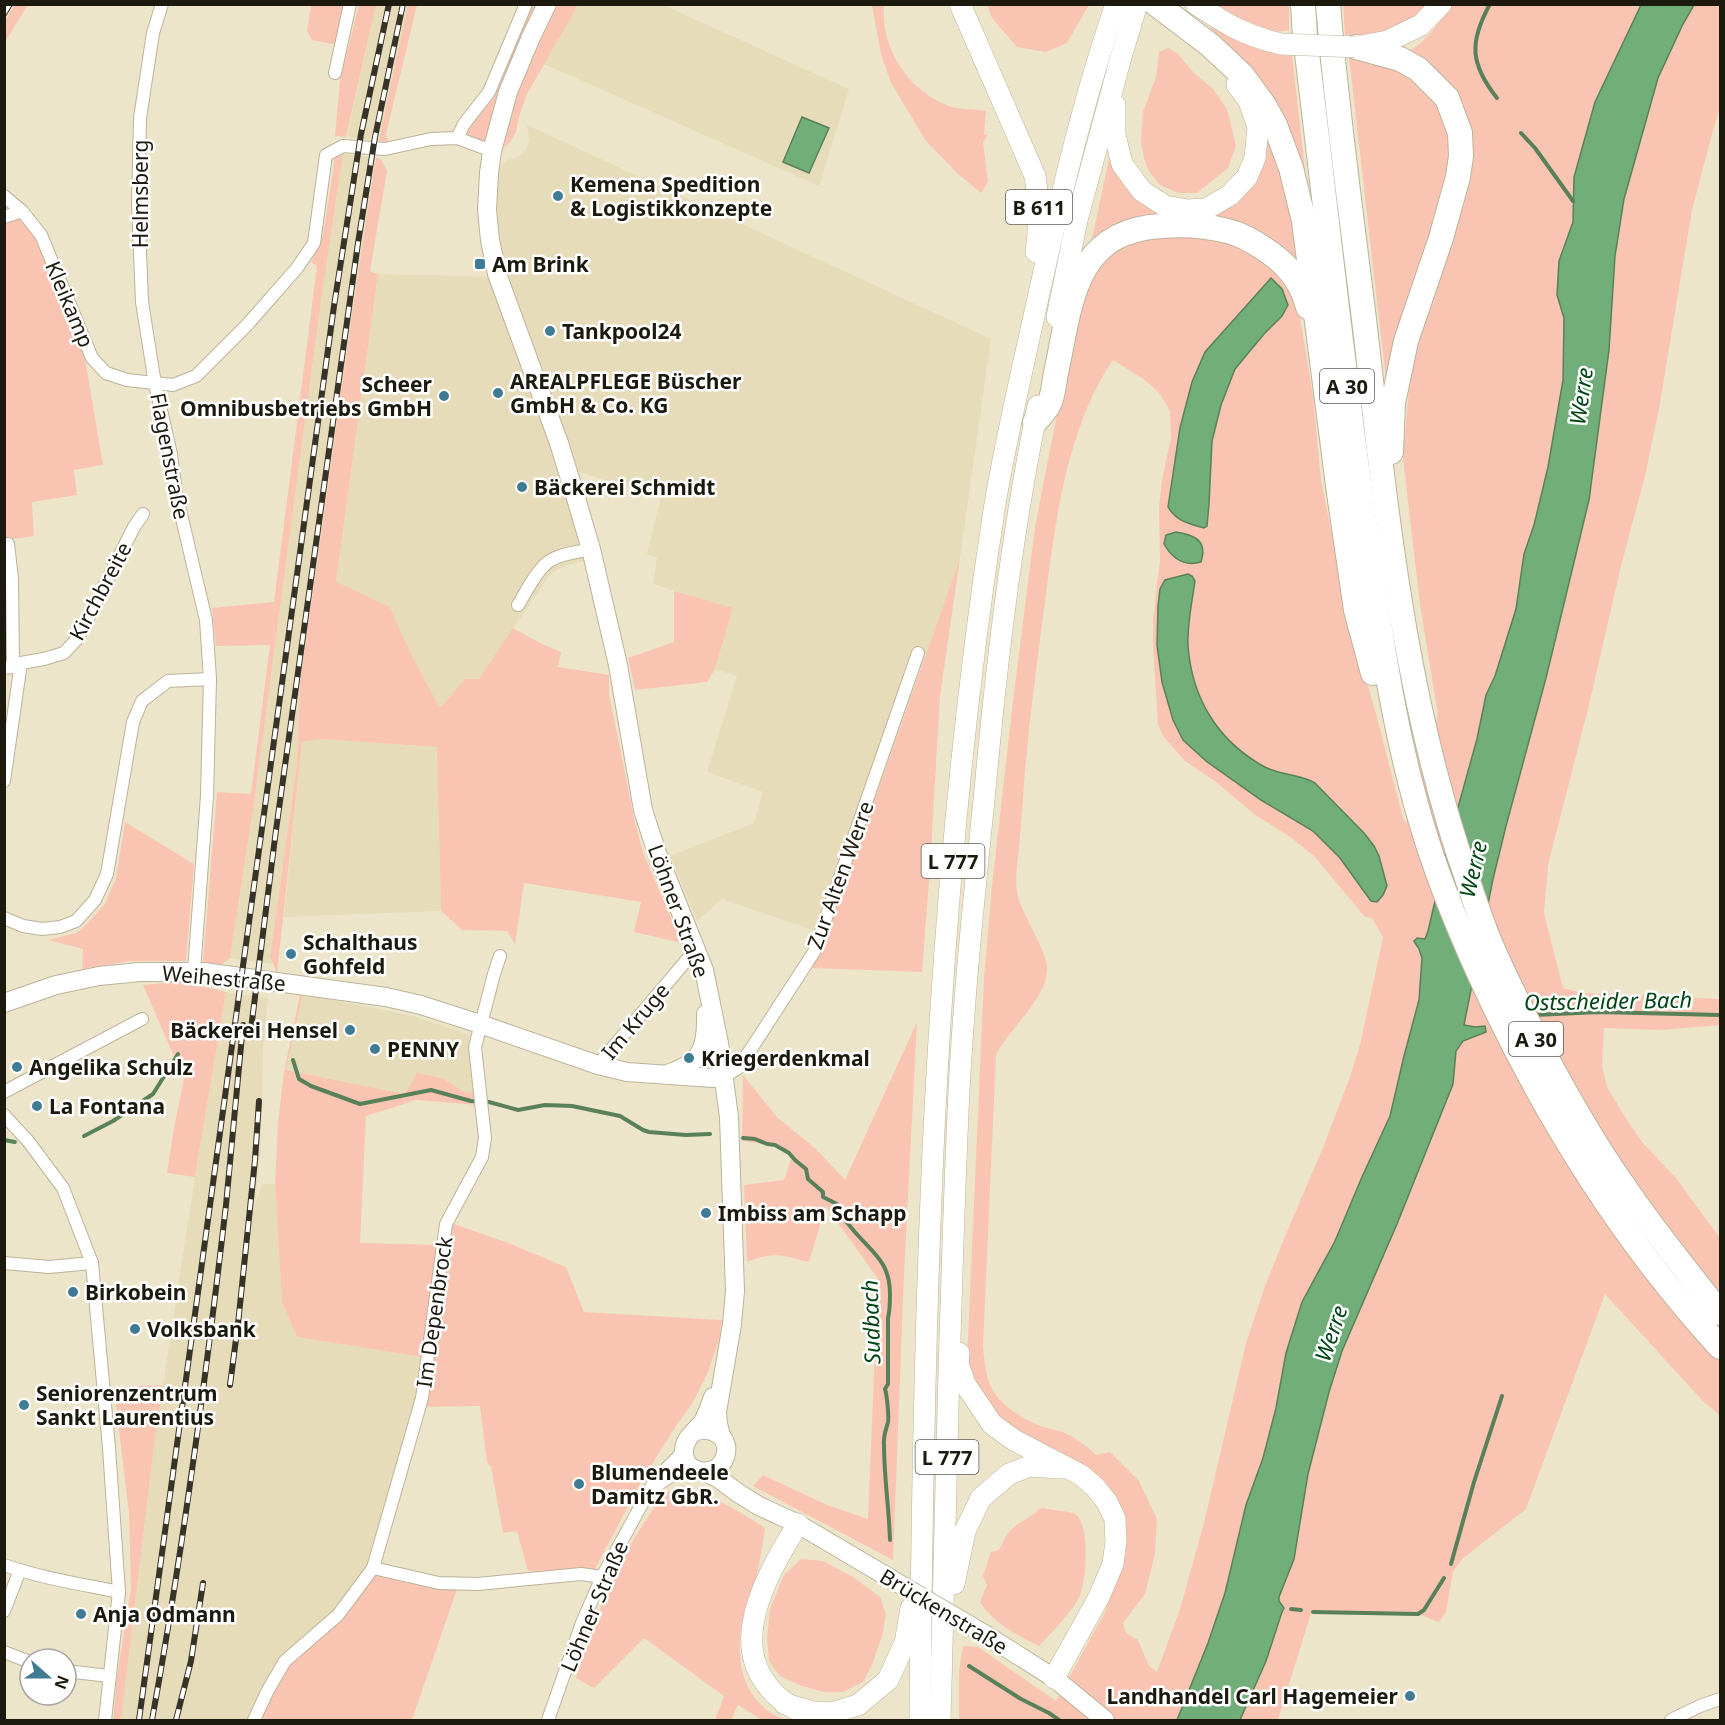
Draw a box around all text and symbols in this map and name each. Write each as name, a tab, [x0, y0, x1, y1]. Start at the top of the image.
street label: Helmsberg	[126, 140, 154, 248]
place label: Kemena Spedition & Logistikkonzepte	[570, 170, 772, 222]
marker: Kemena Spedition & Logistikkonzepte	[551, 189, 565, 203]
road number: B 611	[1006, 190, 1072, 224]
place label: Am Brink	[492, 250, 590, 278]
street label: Kleikamp	[39, 257, 101, 351]
marker: Am Brink	[473, 257, 487, 271]
place label: Tankpool24	[562, 317, 682, 345]
marker: Tankpool24	[543, 324, 557, 338]
water label: Werre	[1561, 365, 1599, 427]
place label: AREALPFLEGE Büscher GmbH & Co. KG	[510, 367, 742, 419]
road number: A 30	[1320, 369, 1374, 403]
place label: Scheer Omnibusbetriebs GmbH	[180, 370, 433, 422]
marker: AREALPFLEGE Büscher GmbH & Co. KG	[491, 386, 505, 400]
marker: Scheer Omnibusbetriebs GmbH	[437, 389, 451, 403]
street label: Flagenstraße	[144, 390, 196, 522]
place label: Bäckerei Schmidt	[534, 473, 715, 501]
marker: Bäckerei Schmidt	[515, 480, 529, 494]
street label: Kirchbreite	[62, 537, 138, 645]
street label: Zur Alten Werre	[800, 797, 880, 953]
water label: Werre	[1451, 838, 1493, 900]
street label: Löhner Straße	[642, 840, 716, 982]
road number: L 777	[922, 844, 984, 878]
place label: Schalthaus Gohfeld	[303, 928, 417, 980]
marker: Schalthaus Gohfeld	[284, 947, 298, 961]
street label: Weihestraße	[161, 959, 287, 997]
street label: Im Kruge	[595, 977, 675, 1065]
water label: Ostscheider Bach	[1524, 984, 1692, 1016]
place label: Bäckerei Hensel	[170, 1016, 338, 1044]
road number: A 30	[1509, 1022, 1563, 1056]
marker: Bäckerei Hensel	[343, 1023, 357, 1037]
place label: PENNY	[387, 1035, 460, 1063]
marker: PENNY	[368, 1042, 382, 1056]
place label: Kriegerdenkmal	[701, 1044, 870, 1072]
marker: Kriegerdenkmal	[682, 1051, 696, 1065]
place label: Angelika Schulz	[29, 1053, 193, 1081]
marker: Angelika Schulz	[10, 1060, 24, 1074]
place label: La Fontana	[49, 1092, 165, 1120]
marker: La Fontana	[30, 1099, 44, 1113]
place label: Imbiss am Schapp	[718, 1199, 906, 1227]
marker: Imbiss am Schapp	[699, 1206, 713, 1220]
street label: Im Depenbrock	[410, 1234, 459, 1389]
place label: Birkobein	[85, 1278, 187, 1306]
water label: Sudbach	[854, 1279, 886, 1365]
marker: Birkobein	[66, 1285, 80, 1299]
water label: Werre	[1306, 1301, 1354, 1365]
place label: Volksbank	[147, 1315, 257, 1343]
marker: Volksbank	[128, 1322, 142, 1336]
place label: Seniorenzentrum Sankt Laurentius	[36, 1379, 217, 1431]
marker: Seniorenzentrum Sankt Laurentius	[17, 1398, 31, 1412]
road number: L 777	[916, 1440, 978, 1474]
place label: Blumendeele Damitz GbR.	[591, 1458, 729, 1510]
marker: Blumendeele Damitz GbR.	[572, 1477, 586, 1491]
street label: Löhner Straße	[554, 1536, 634, 1676]
street label: Brückenstraße	[875, 1562, 1013, 1660]
place label: Anja Odmann	[93, 1600, 236, 1628]
marker: Anja Odmann	[74, 1607, 88, 1621]
north arrow	[18, 1647, 78, 1707]
text: N	[49, 1672, 75, 1692]
place label: Landhandel Carl Hagemeier	[1107, 1682, 1399, 1710]
marker: Landhandel Carl Hagemeier	[1403, 1689, 1417, 1703]

